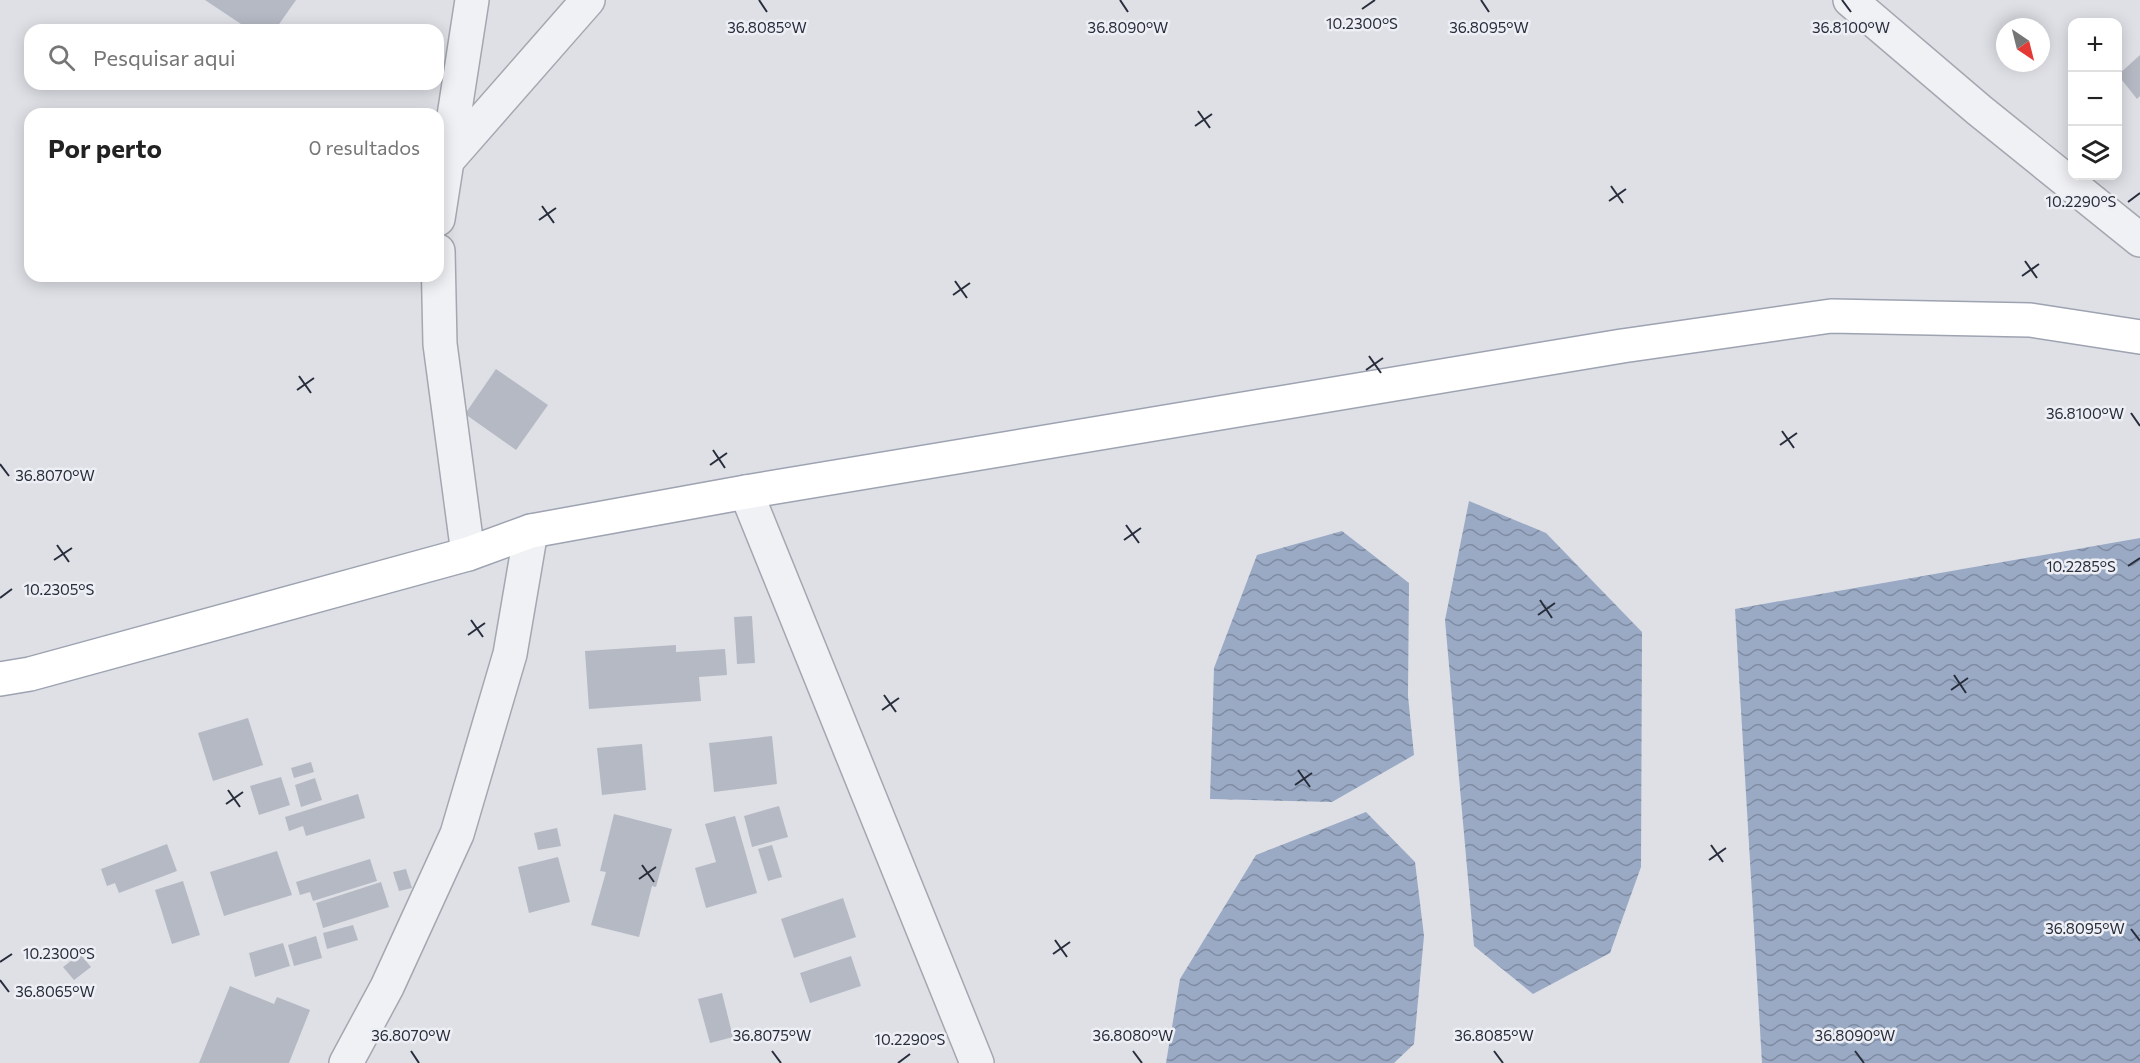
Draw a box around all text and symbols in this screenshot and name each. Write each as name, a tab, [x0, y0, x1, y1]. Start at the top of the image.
text: 10.2300°S	[1326, 14, 1398, 32]
text: 36.8085°W	[727, 18, 807, 36]
text: 36.8090°W	[1088, 18, 1168, 36]
text: 36.8095°W	[1449, 18, 1529, 36]
text: 36.8100°W	[1812, 18, 1890, 36]
north arrow	[1996, 18, 2050, 72]
map controls	[2068, 18, 2122, 180]
button: +	[2068, 18, 2122, 72]
search box	[24, 24, 444, 90]
icon: search	[45, 41, 78, 74]
text: Pesquisar aqui	[93, 44, 236, 71]
button: −	[2068, 72, 2122, 126]
button: layers	[2068, 126, 2122, 180]
text: Por perto	[48, 132, 162, 163]
text: 0 resultados	[309, 135, 420, 159]
text: 10.2290°S	[2046, 192, 2117, 210]
text: 36.8100°W	[2046, 404, 2124, 422]
text: 36.8070°W	[15, 466, 95, 484]
text: 10.2285°S	[2046, 557, 2116, 575]
text: 10.2305°S	[24, 580, 95, 598]
text: 36.8095°W	[2045, 919, 2125, 937]
text: 10.2300°S	[23, 944, 95, 962]
text: 36.8065°W	[15, 982, 95, 1000]
text: 36.8070°W	[371, 1026, 451, 1044]
text: 36.8075°W	[733, 1026, 811, 1044]
text: 36.8080°W	[1093, 1026, 1173, 1044]
text: 36.8085°W	[1454, 1026, 1534, 1044]
text: 36.8090°W	[1815, 1026, 1895, 1044]
text: 10.2290°S	[875, 1030, 946, 1048]

